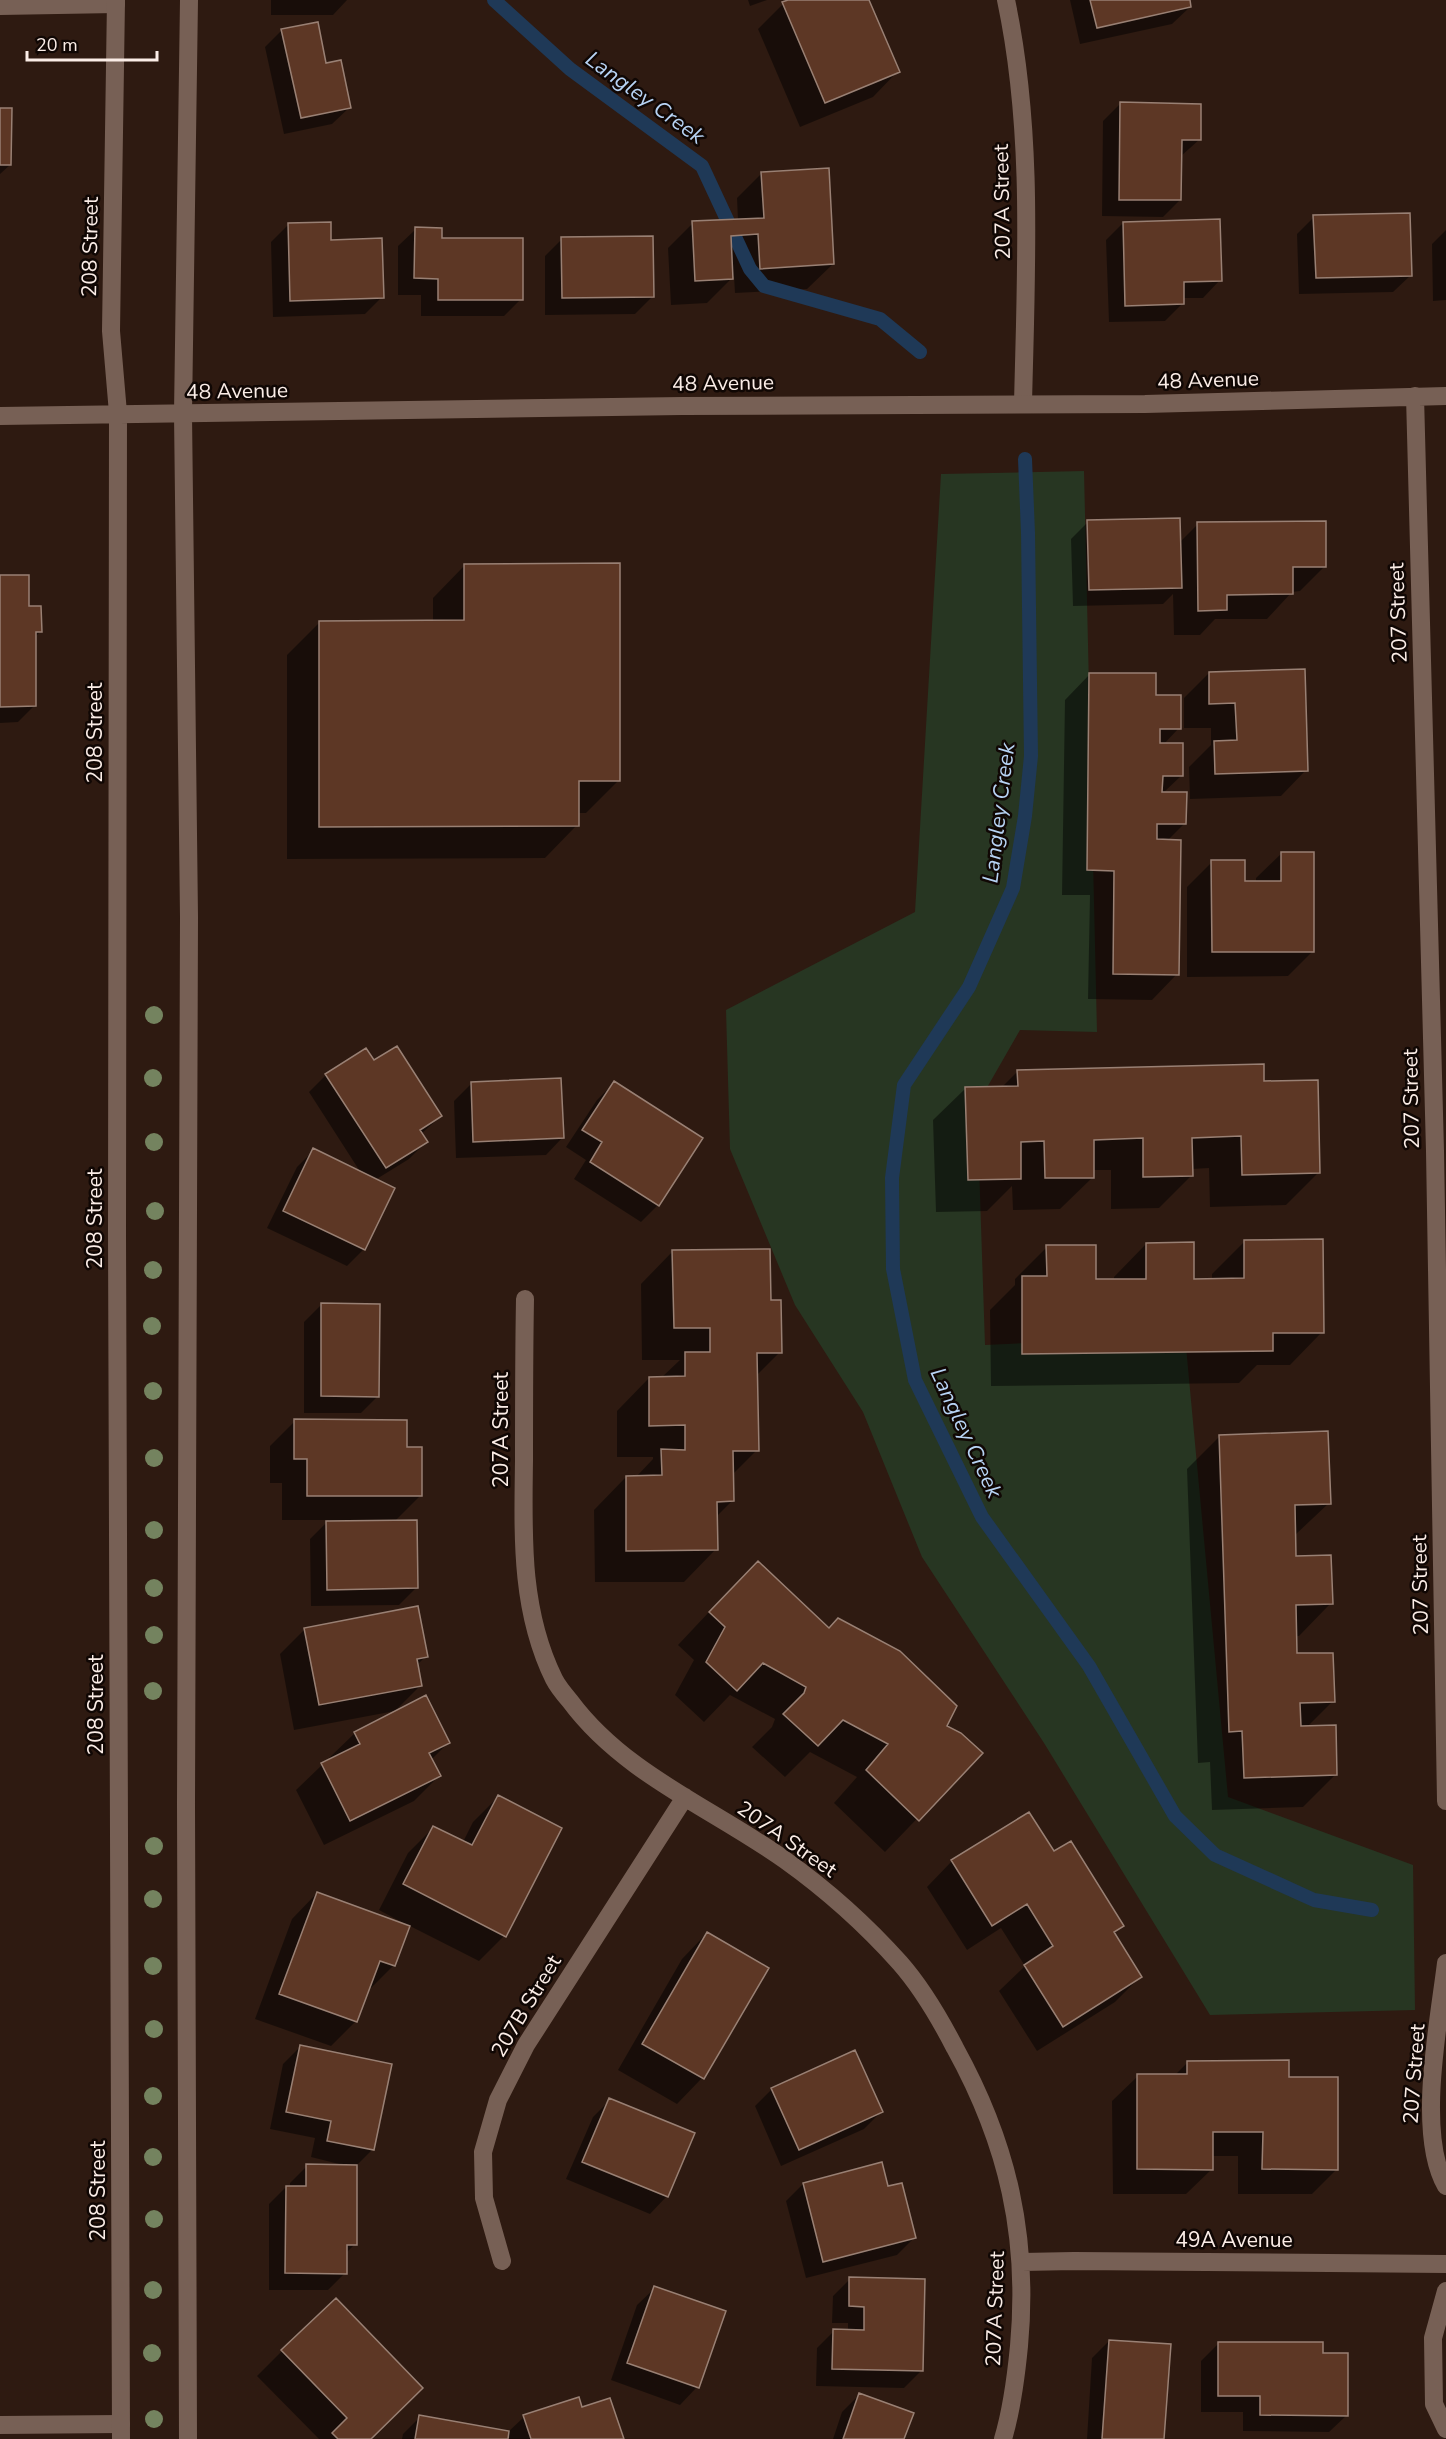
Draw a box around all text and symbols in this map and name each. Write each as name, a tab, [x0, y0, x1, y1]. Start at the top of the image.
scale bar	[27, 24, 158, 62]
text: 20 m	[36, 33, 78, 57]
water label: Langley Creek	[579, 44, 712, 152]
street label: 207A Street	[987, 143, 1017, 260]
street label: 208 Street	[75, 196, 105, 297]
street label: 48 Avenue	[1157, 364, 1259, 396]
street label: 48 Avenue	[672, 368, 774, 398]
street label: 48 Avenue	[186, 376, 288, 406]
street label: 207 Street	[1382, 562, 1414, 664]
street label: 208 Street	[81, 682, 109, 783]
water label: Langley Creek	[976, 740, 1023, 885]
street label: 207 Street	[1396, 1048, 1426, 1149]
street label: 208 Street	[81, 1168, 109, 1269]
water label: Langley Creek	[923, 1363, 1010, 1504]
street label: 207A Street	[487, 1371, 515, 1488]
street label: 207 Street	[1405, 1534, 1435, 1635]
street label: 208 Street	[82, 1654, 110, 1755]
street label: 207A Street	[732, 1794, 843, 1884]
street label: 207B Street	[484, 1949, 568, 2062]
street label: 207 Street	[1397, 2022, 1432, 2125]
street label: 208 Street	[84, 2140, 112, 2241]
street label: 49A Avenue	[1175, 2226, 1293, 2254]
street label: 207A Street	[979, 2250, 1011, 2367]

